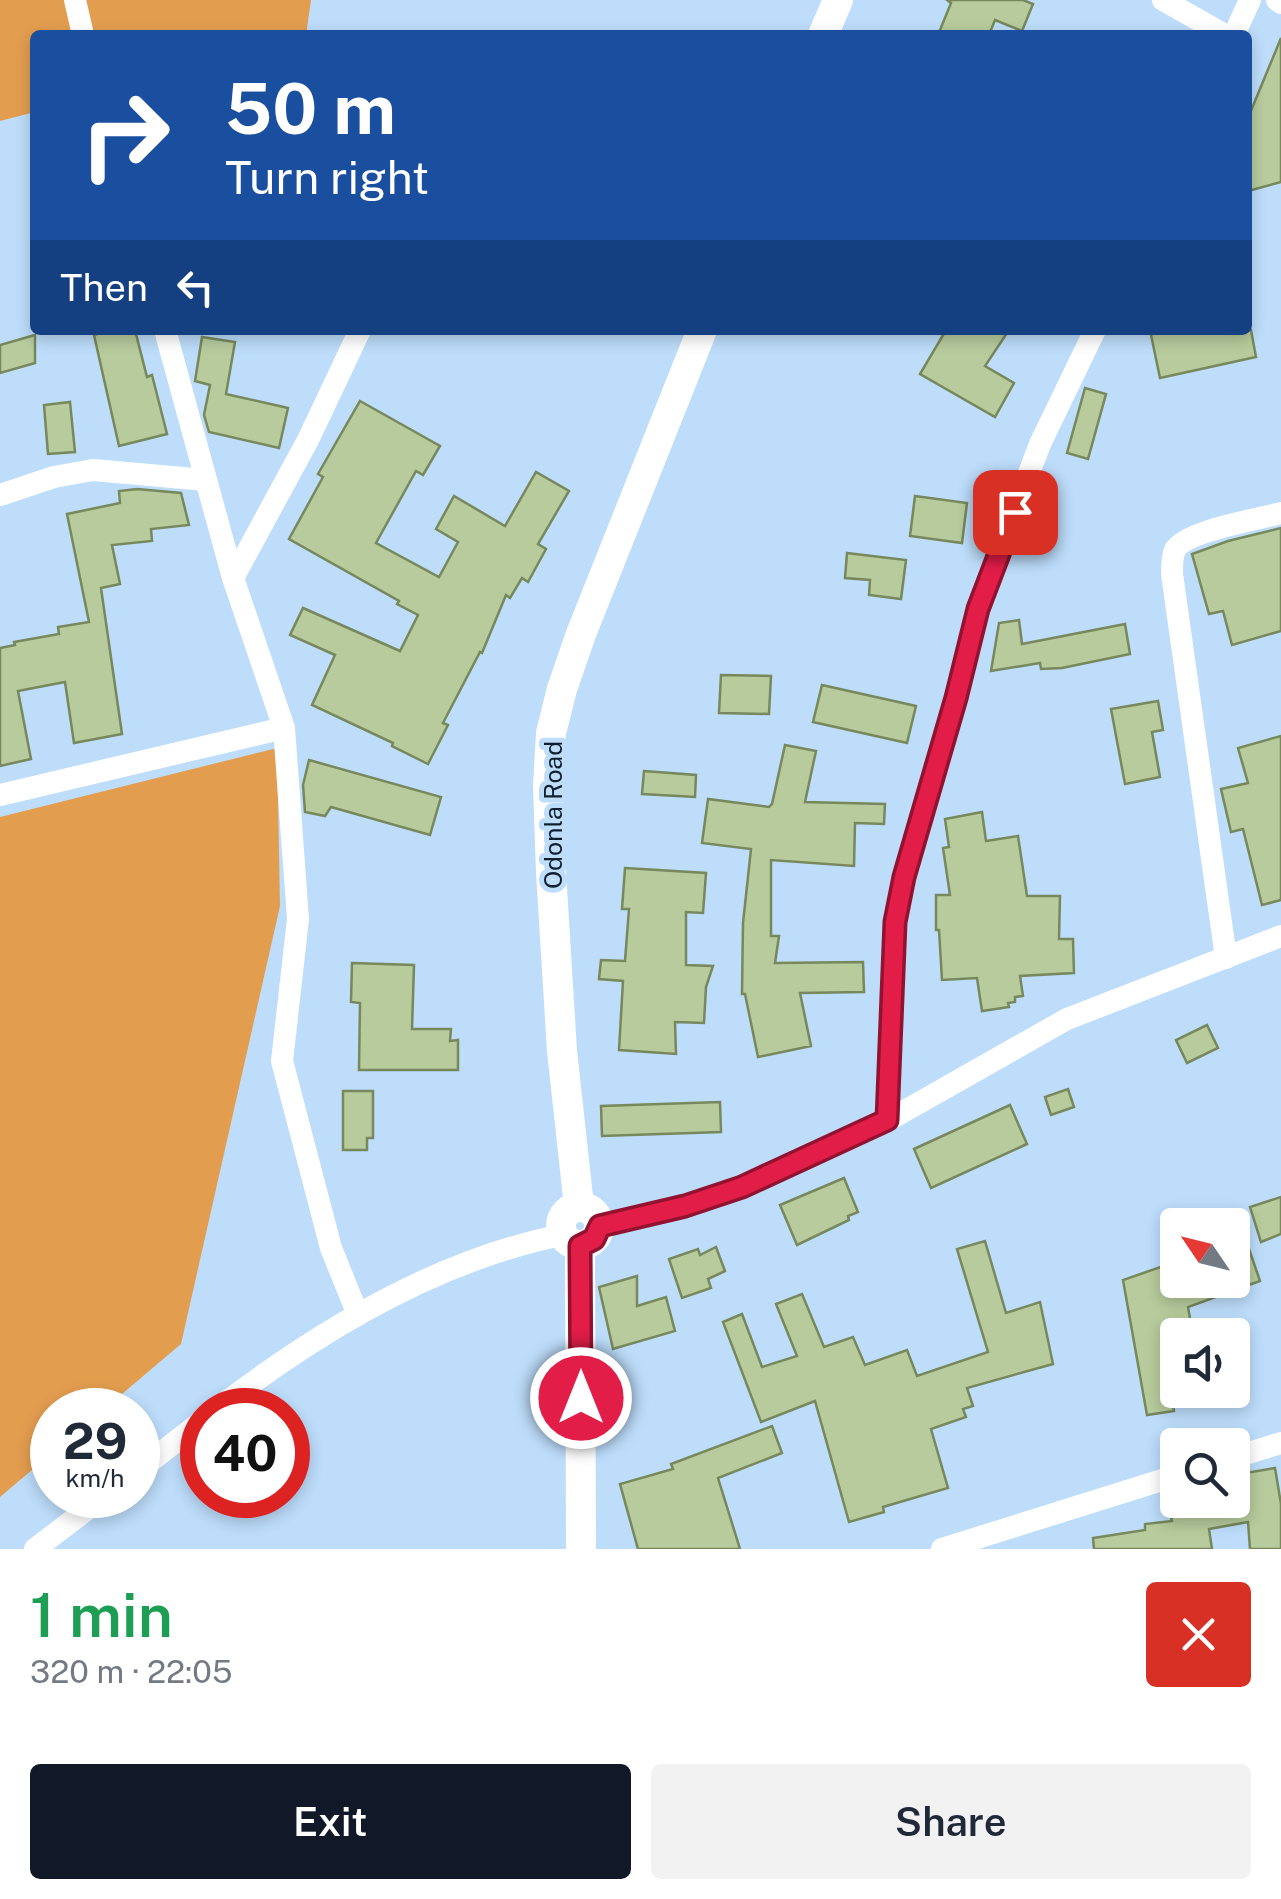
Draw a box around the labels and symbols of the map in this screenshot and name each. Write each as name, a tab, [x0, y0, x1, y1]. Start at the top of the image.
pin	[973, 470, 1058, 555]
street label: Odonla Road	[538, 741, 568, 889]
north arrow	[1160, 1208, 1250, 1298]
position arrow	[529, 1346, 633, 1450]
speed limit sign: 40	[180, 1388, 310, 1518]

